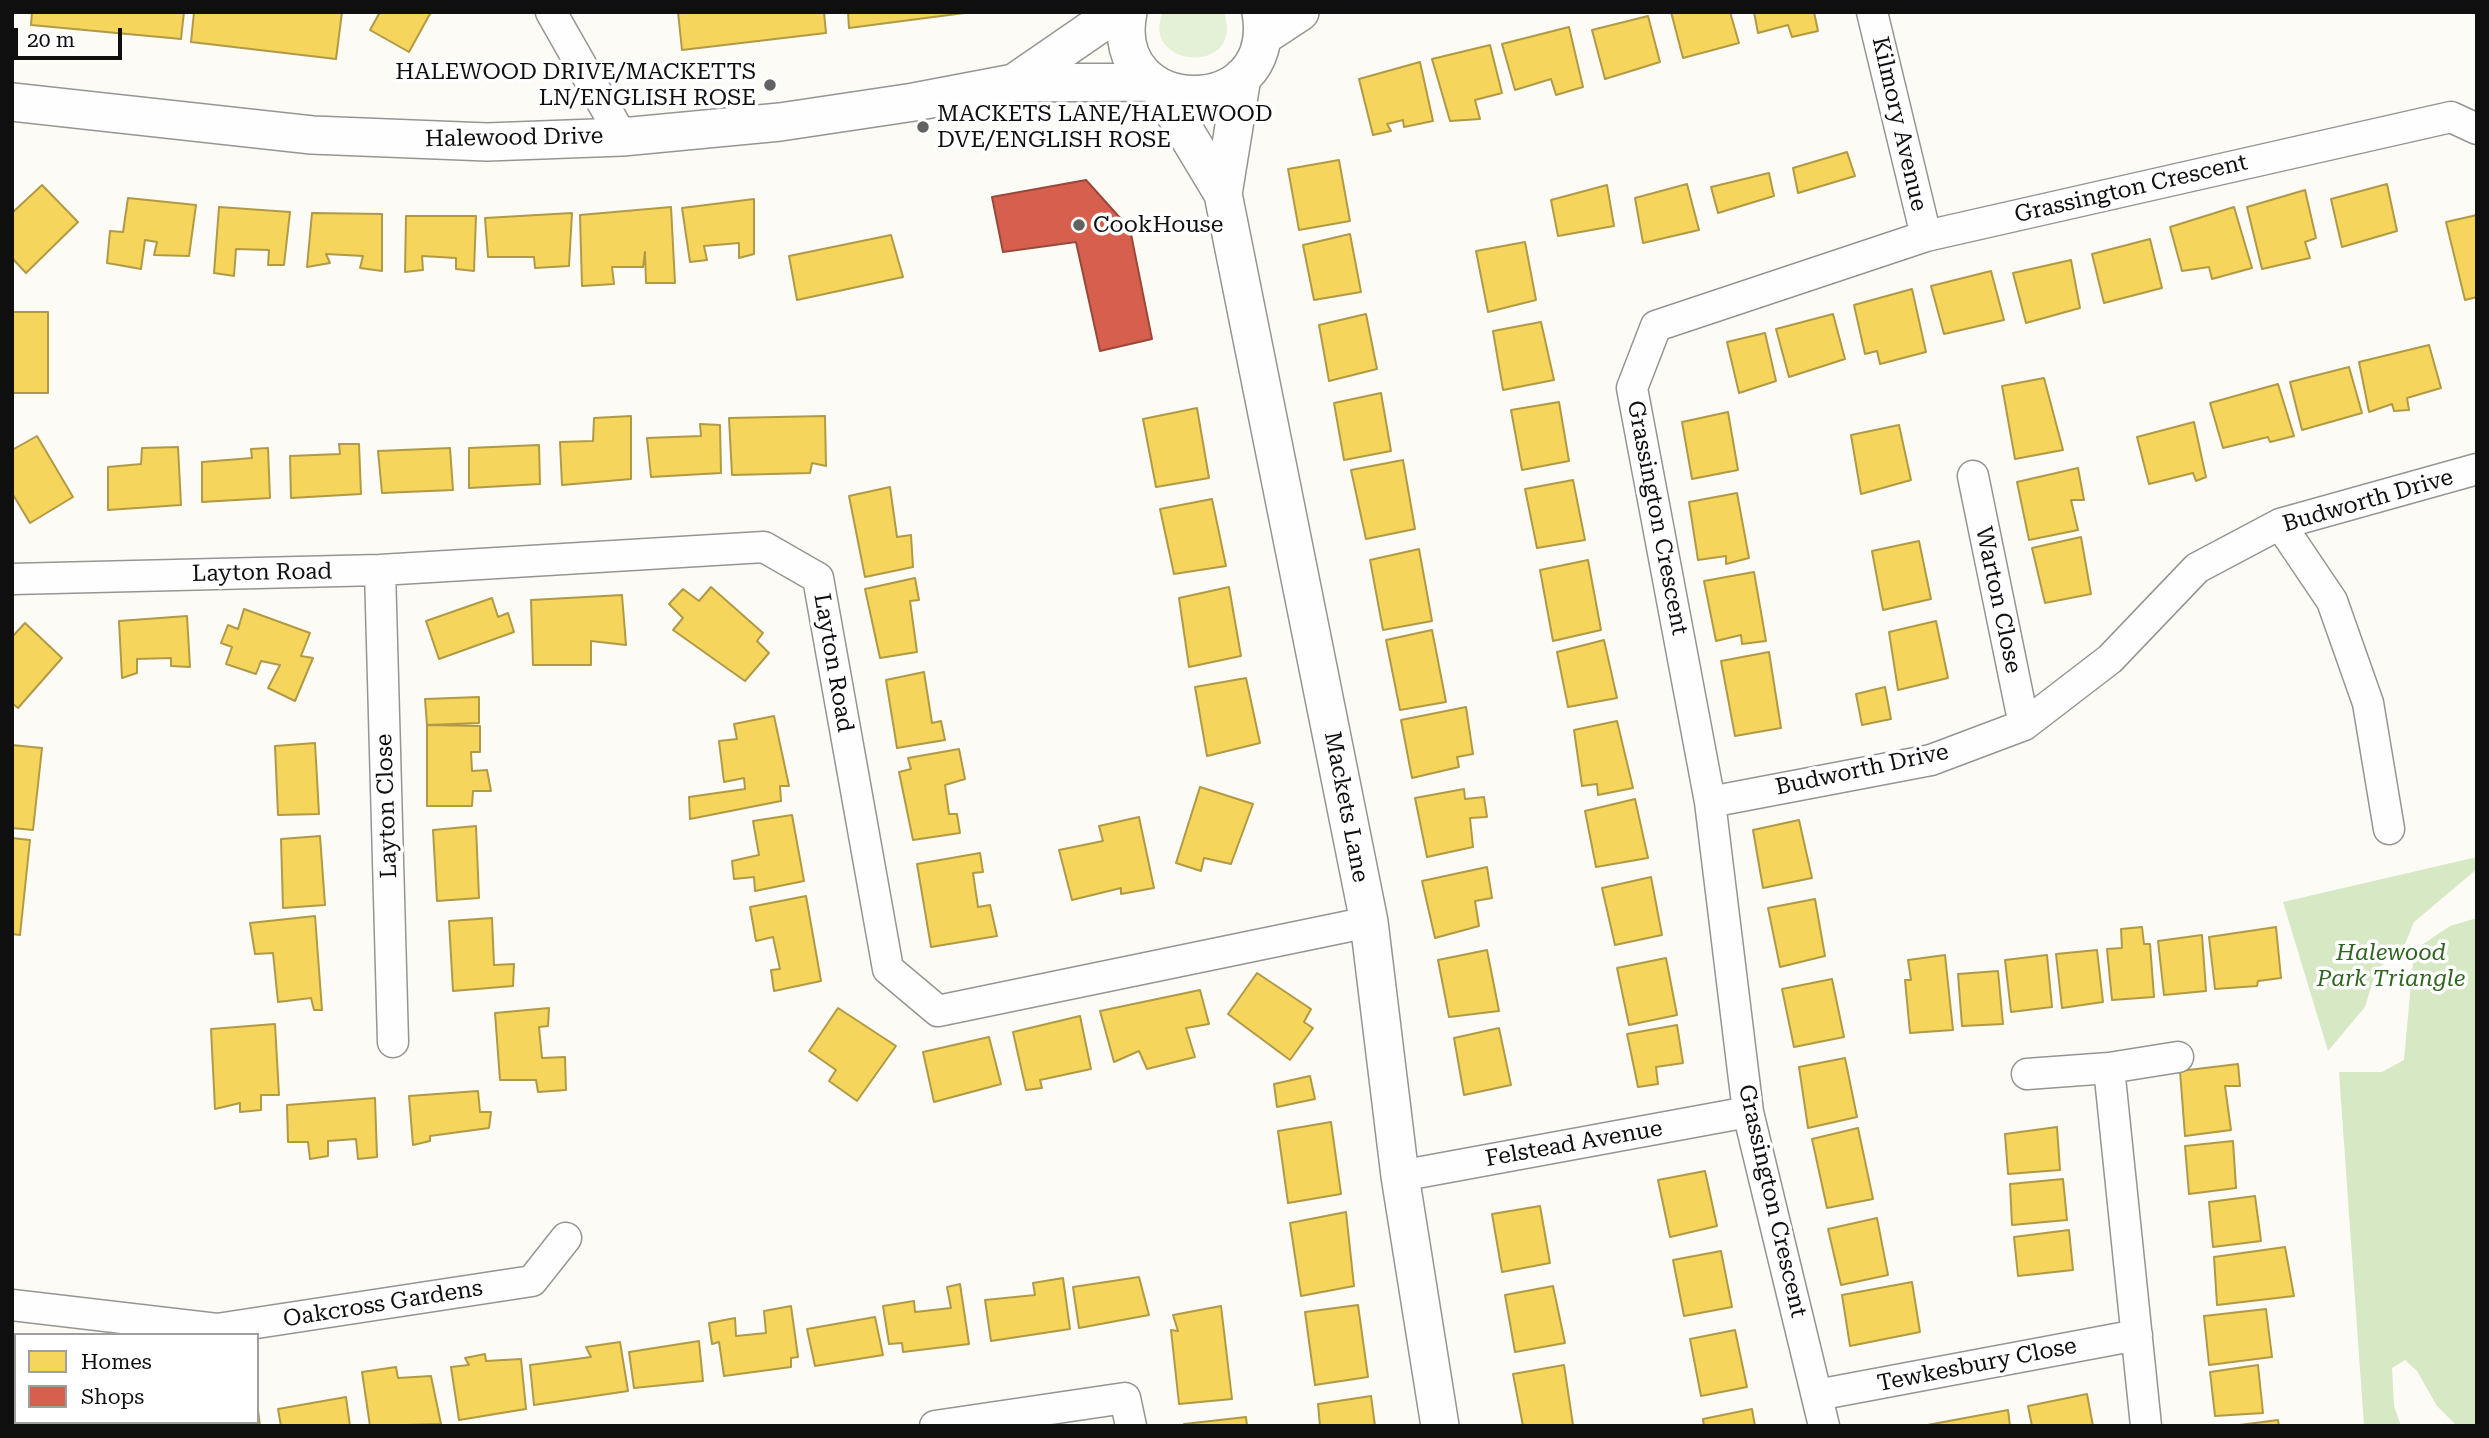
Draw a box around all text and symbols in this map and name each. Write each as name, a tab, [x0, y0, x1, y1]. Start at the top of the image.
scale bar	[18, 14, 126, 58]
text: 20 m	[27, 28, 75, 52]
street label: Kilmory Avenue	[1866, 34, 1932, 214]
place label: HALEWOOD DRIVE/MACKETTS LN/ENGLISH ROSE	[395, 58, 756, 112]
marker: HALEWOOD DRIVE/MACKETTS LN/ENGLISH ROSE	[762, 77, 778, 93]
place label: MACKETS LANE/HALEWOOD DVE/ENGLISH ROSE	[937, 100, 1273, 154]
marker: MACKETS LANE/HALEWOOD DVE/ENGLISH ROSE	[915, 119, 931, 135]
street label: Halewood Drive	[425, 123, 603, 153]
street label: Grassington Crescent	[2012, 149, 2250, 229]
place label: CookHouse	[1093, 211, 1223, 239]
marker: CookHouse	[1071, 217, 1087, 233]
street label: Grassington Crescent	[1621, 398, 1693, 638]
street label: Budworth Drive	[2280, 463, 2456, 539]
street label: Warton Close	[1969, 524, 2027, 676]
street label: Layton Road	[192, 558, 332, 588]
street label: Layton Road	[807, 592, 859, 734]
street label: Mackets Lane	[1318, 729, 1374, 885]
street label: Layton Close	[371, 733, 403, 879]
street label: Budworth Drive	[1773, 738, 1951, 802]
park label: Halewood Park Triangle	[2317, 939, 2465, 993]
street label: Grassington Crescent	[1732, 1082, 1812, 1320]
street label: Felstead Avenue	[1483, 1115, 1665, 1173]
street label: Oakcross Gardens	[281, 1275, 485, 1333]
street label: Tewkesbury Close	[1875, 1332, 2079, 1398]
legend	[14, 1333, 259, 1424]
text: Homes	[81, 1350, 152, 1374]
text: Shops	[81, 1385, 144, 1409]

